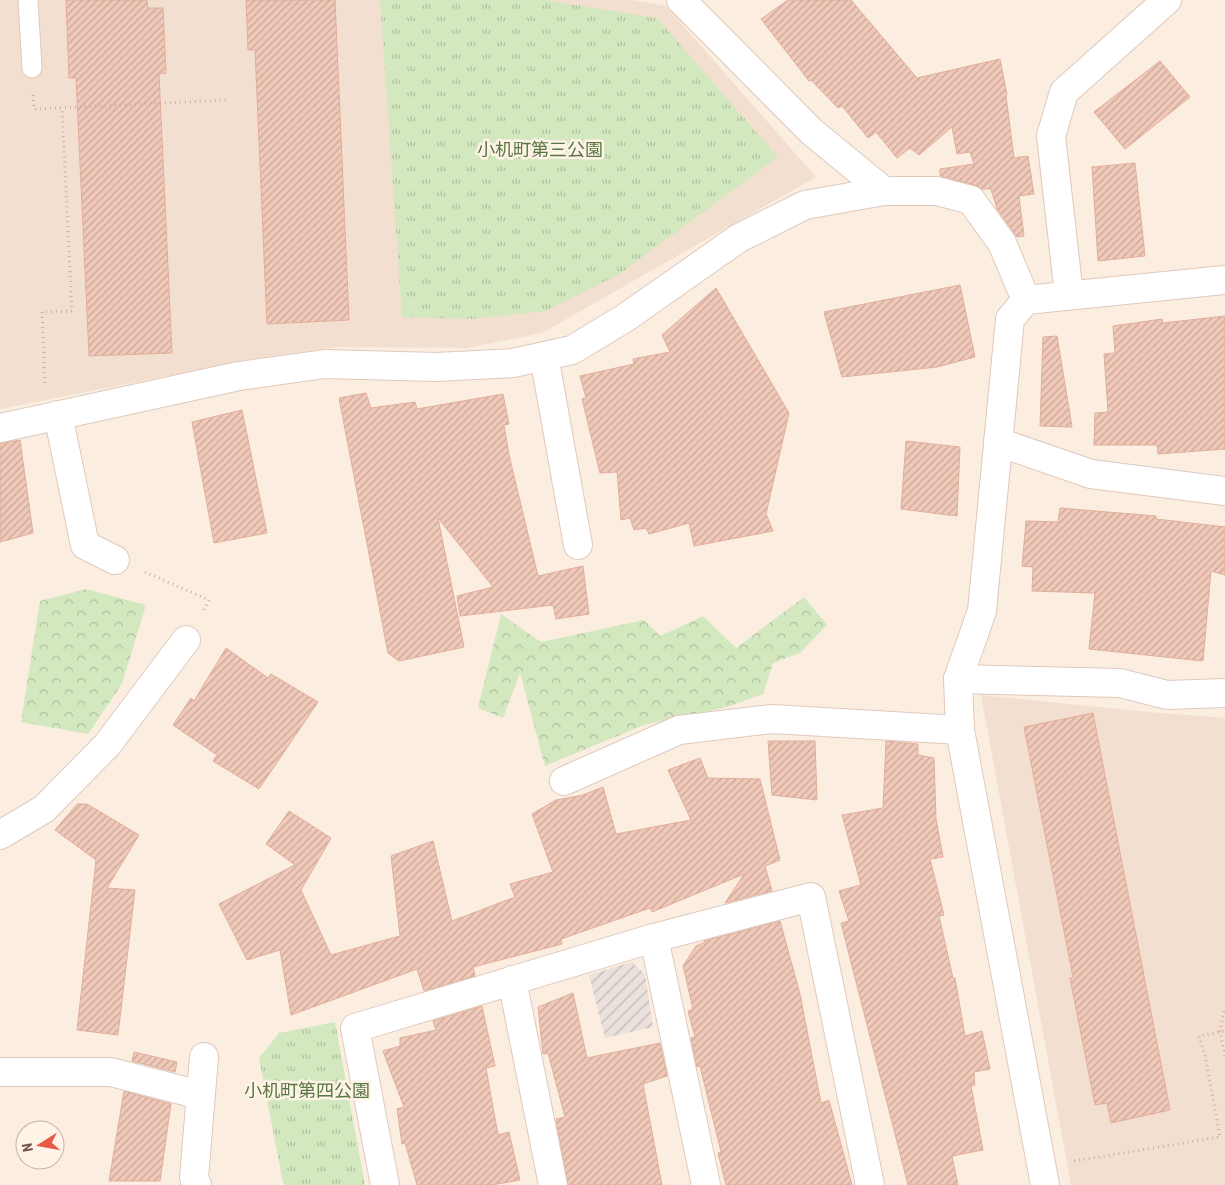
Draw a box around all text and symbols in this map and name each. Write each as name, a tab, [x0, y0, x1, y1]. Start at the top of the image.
park label: 小机町第三公園	[477, 139, 603, 160]
park label: 小机町第四公園	[244, 1080, 370, 1101]
north arrow	[15, 1120, 65, 1170]
text: N	[19, 1142, 36, 1153]

